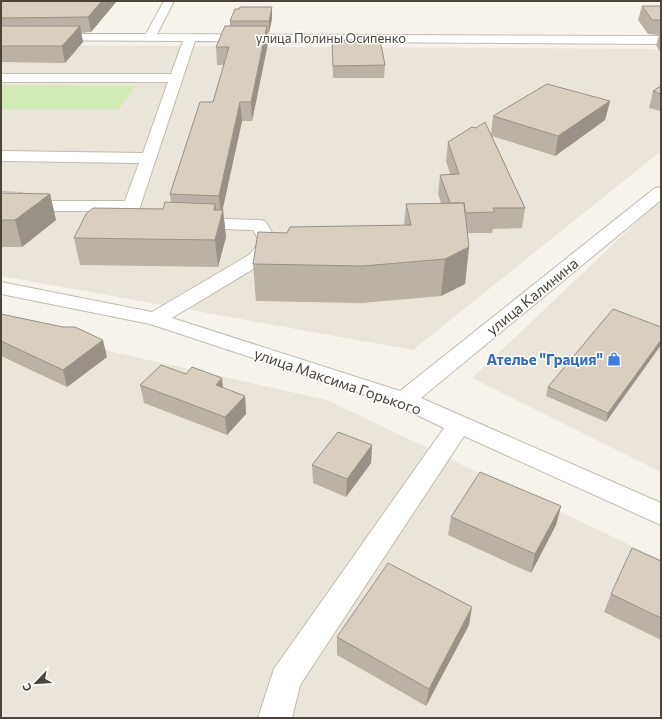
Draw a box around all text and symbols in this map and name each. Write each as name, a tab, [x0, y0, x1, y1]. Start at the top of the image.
street label: улица Полины Осипенко	[256, 30, 406, 46]
street label: улица Калинина	[483, 254, 581, 338]
street label: улица Максима Горького	[252, 344, 424, 418]
place label: Ателье "Грация"	[487, 350, 603, 368]
shop icon: Ателье "Грация"	[606, 351, 622, 367]
north arrow	[16, 663, 56, 703]
text: С	[19, 681, 34, 694]

